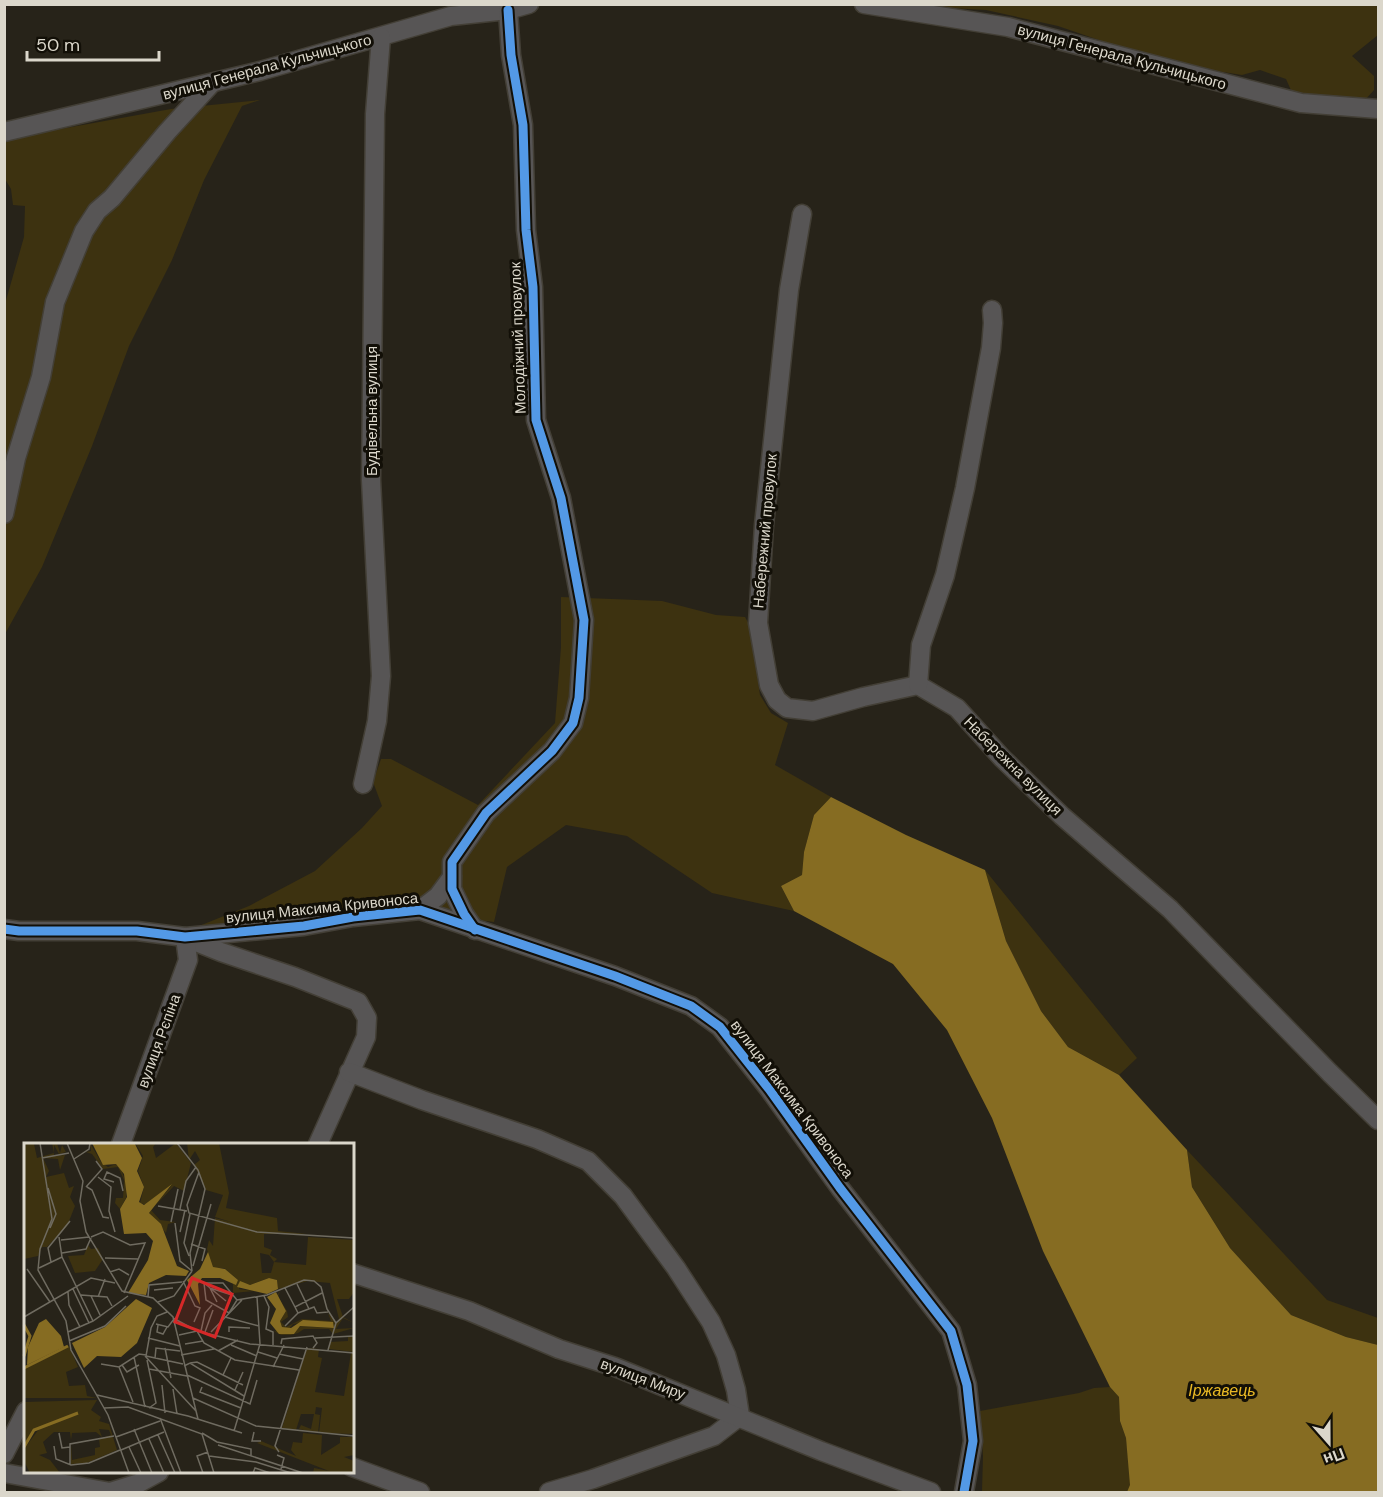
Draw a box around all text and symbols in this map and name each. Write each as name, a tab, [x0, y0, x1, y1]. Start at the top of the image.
street label: вулиця Генерала Кульчицького	[1016, 19, 1228, 95]
scale bar	[27, 24, 159, 62]
street label: вулиця Генерала Кульчицького	[161, 29, 373, 105]
text: 50 m	[36, 33, 80, 57]
street label: Молодіжний провулок	[505, 261, 531, 414]
street label: Будівельна вулиця	[362, 346, 382, 476]
street label: Набережний провулок	[748, 453, 782, 609]
street label: Набережна вулиця	[959, 712, 1067, 820]
street label: вулиця Максима Кривоноса	[225, 888, 420, 928]
street label: вулиця Рєпіна	[133, 991, 185, 1091]
street label: вулиця Максима Кривоноса	[726, 1016, 858, 1183]
inset map	[24, 1143, 354, 1473]
street label: вулиця Миру	[598, 1354, 689, 1404]
water label: Іржавець	[1188, 1380, 1256, 1401]
north arrow	[1299, 1413, 1359, 1473]
text: Пн	[1321, 1443, 1348, 1470]

